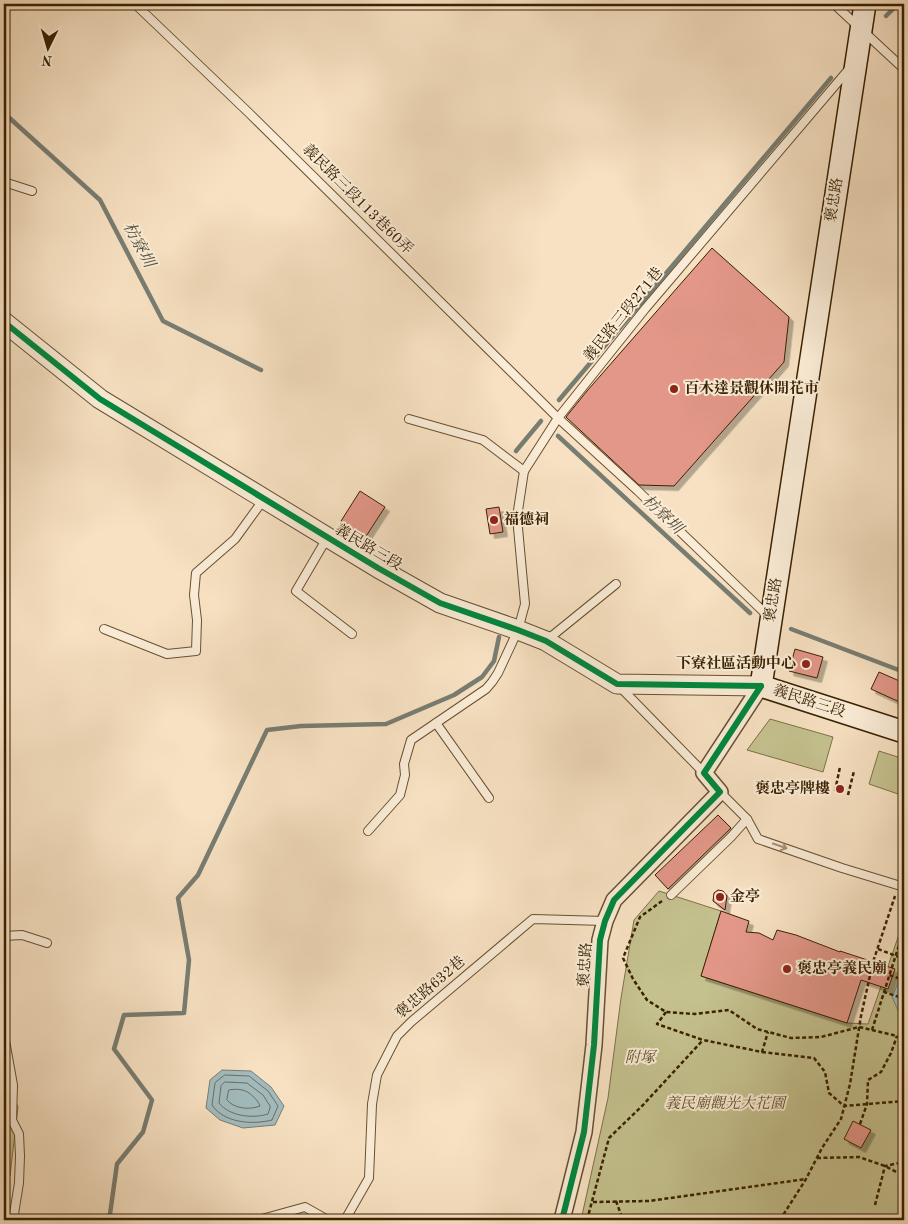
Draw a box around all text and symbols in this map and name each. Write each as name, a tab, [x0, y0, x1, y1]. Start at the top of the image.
north arrow	[22, 22, 72, 72]
text: N	[41, 52, 53, 67]
street label: 義民路三段113巷60弄	[299, 141, 416, 258]
street label: 褒忠路	[821, 176, 846, 223]
water label: 枋寮圳	[120, 219, 160, 273]
street label: 義民路三段271巷	[580, 264, 666, 365]
place label: 百木達景觀休閒花市	[684, 379, 819, 397]
marker: 百木達景觀休閒花市	[668, 383, 680, 395]
water label: 枋寮圳	[639, 491, 689, 539]
place label: 福德祠	[504, 511, 549, 528]
marker: 福德祠	[488, 514, 500, 526]
street label: 義民路三段	[332, 521, 405, 574]
street label: 褒忠路	[760, 576, 785, 623]
place label: 下寮社區活動中心	[676, 654, 796, 672]
marker: 下寮社區活動中心	[800, 658, 812, 670]
street label: 義民路三段	[771, 681, 848, 721]
place label: 褒忠亭牌樓	[755, 780, 830, 797]
marker: 褒忠亭牌樓	[834, 783, 846, 795]
one-way arrow	[771, 842, 787, 851]
place label: 金亭	[730, 888, 760, 905]
marker: 金亭	[714, 891, 726, 903]
street label: 褒忠路	[574, 942, 595, 988]
street label: 褒忠路632巷	[392, 952, 468, 1022]
place label: 褒忠亭義民廟	[797, 959, 887, 977]
marker: 褒忠亭義民廟	[781, 963, 793, 975]
park label: 附塚	[625, 1049, 658, 1066]
park label: 義民廟觀光大花園	[665, 1095, 787, 1112]

